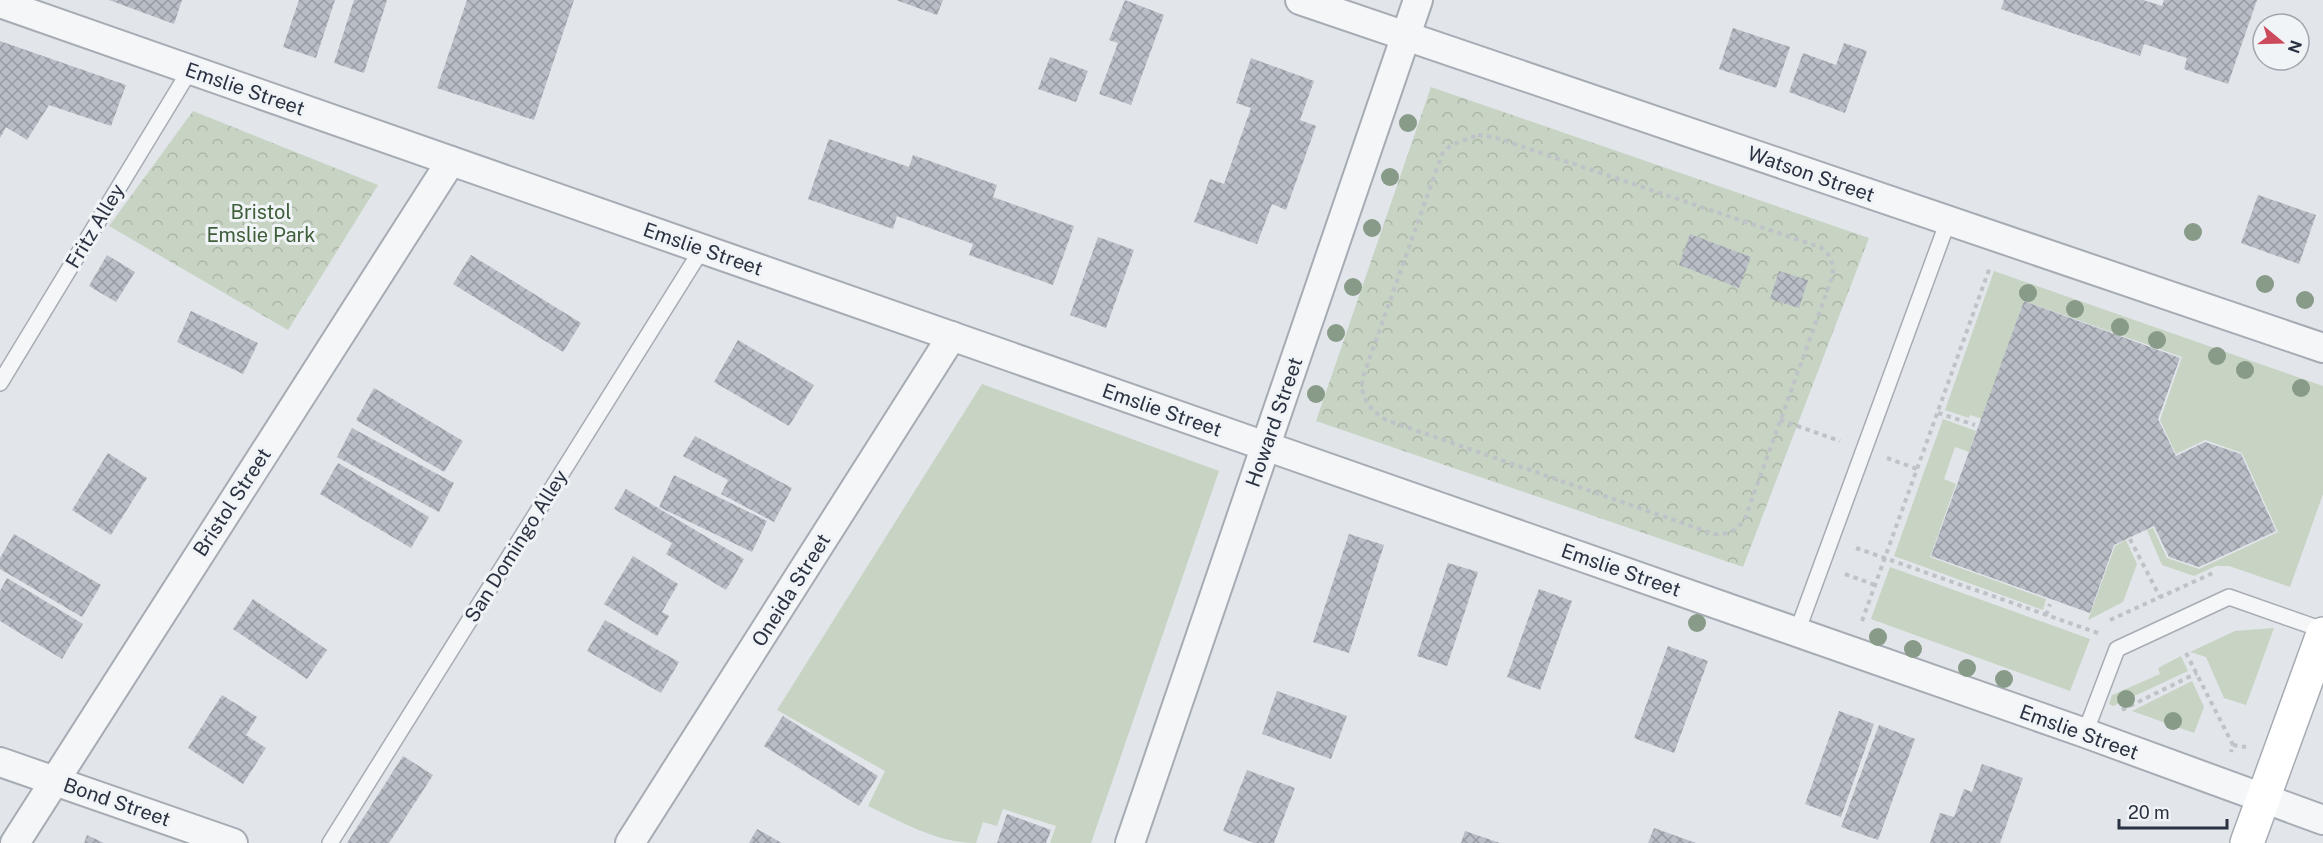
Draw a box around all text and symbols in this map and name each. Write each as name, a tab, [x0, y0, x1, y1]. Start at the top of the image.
north arrow	[2251, 12, 2311, 72]
text: N	[2284, 38, 2306, 56]
street label: Emslie Street	[182, 57, 308, 121]
street label: Watson Street	[1744, 141, 1878, 207]
street label: Fritz Alley	[60, 179, 130, 273]
park label: Bristol Emslie Park	[206, 200, 316, 247]
street label: Emslie Street	[640, 217, 766, 281]
street label: Howard Street	[1241, 354, 1307, 490]
street label: Emslie Street	[1099, 378, 1225, 442]
street label: Bristol Street	[188, 443, 276, 561]
street label: San Domingo Alley	[459, 465, 573, 627]
street label: Oneida Street	[747, 529, 835, 651]
street label: Emslie Street	[1558, 538, 1684, 602]
street label: Emslie Street	[2016, 699, 2142, 765]
street label: Bond Street	[60, 772, 174, 832]
scale bar	[2119, 792, 2227, 830]
text: 20 m	[2128, 802, 2170, 823]

